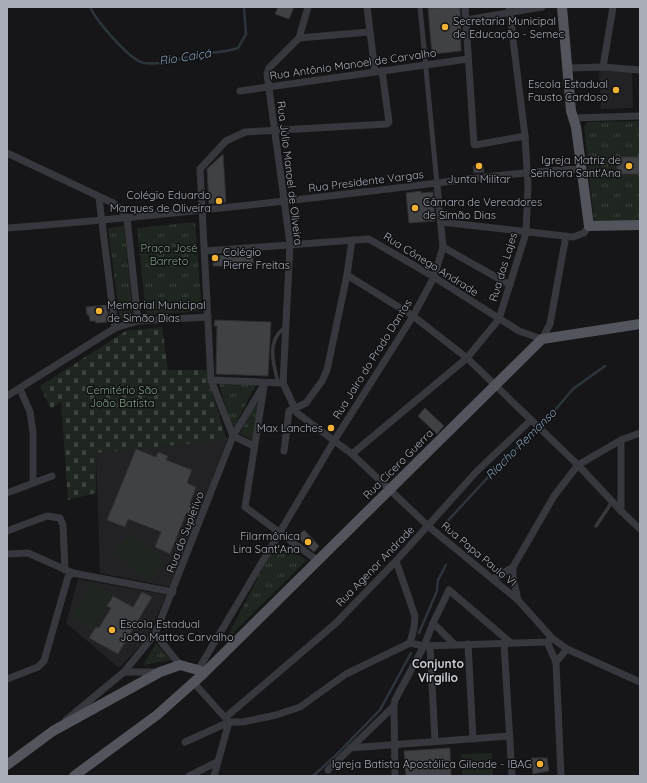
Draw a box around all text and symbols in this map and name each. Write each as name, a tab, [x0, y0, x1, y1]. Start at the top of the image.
place label: Secretaria Municipal de Educação - Semec	[453, 14, 564, 41]
marker: Secretaria Municipal de Educação - Semec	[440, 22, 450, 32]
water label: Rio Caiçá	[158, 45, 213, 68]
street label: Rua Antônio Manoel de Carvalho	[269, 45, 438, 83]
place label: Escola Estadual Fausto Cardoso	[528, 77, 608, 104]
marker: Escola Estadual Fausto Cardoso	[611, 85, 621, 95]
street label: Rua Júlio Manoel de Oliveira	[274, 100, 306, 246]
place label: Igreja Matriz de Senhora Sant'Ana	[530, 153, 621, 180]
marker: Junta Militar	[474, 161, 484, 171]
marker: Igreja Matriz de Senhora Sant'Ana	[624, 161, 634, 171]
street label: Rua Presidente Vargas	[308, 167, 424, 195]
place label: Junta Militar	[447, 172, 511, 186]
place label: Colégio Eduardo Marques de Oliveira	[110, 188, 211, 215]
place label: Câmara de Vereadores de Simão Dias	[423, 195, 542, 222]
marker: Colégio Eduardo Marques de Oliveira	[214, 196, 224, 206]
marker: Câmara de Vereadores de Simão Dias	[410, 203, 420, 213]
street label: Rua Cônego Andrade	[381, 229, 481, 299]
street label: Rua das Lajes	[486, 231, 520, 303]
park label: Praça José Barreto	[140, 241, 198, 268]
place label: Colégio Pierre Freitas	[223, 245, 290, 272]
marker: Colégio Pierre Freitas	[210, 253, 220, 263]
street label: Rua Jairo do Prado Dantas	[329, 297, 415, 421]
place label: Memorial Municipal de Simão Dias	[107, 298, 206, 325]
marker: Memorial Municipal de Simão Dias	[94, 306, 104, 316]
park label: Cemitério São João Batista	[86, 383, 158, 410]
water label: Riacho Remanso	[482, 405, 560, 482]
place label: Max Lanches	[257, 421, 323, 435]
marker: Max Lanches	[326, 423, 336, 433]
street label: Rua Cícero Guerra	[360, 426, 436, 502]
street label: Rua do Supletivo	[163, 489, 207, 575]
street label: Rua Papa Paulo VI	[438, 518, 520, 590]
street label: Rua Agenor Andrade	[333, 523, 417, 609]
place label: Filarmônica Lira Sant'Ana	[233, 529, 300, 556]
marker: Filarmônica Lira Sant'Ana	[303, 537, 313, 547]
place label: Escola Estadual João Mattos Carvalho	[120, 617, 234, 644]
marker: Escola Estadual João Mattos Carvalho	[107, 625, 117, 635]
district label: Conjunto Virgilio	[412, 656, 465, 685]
place label: Igreja Batista Apostólica Gileade - IBAG	[332, 757, 532, 771]
marker: Igreja Batista Apostólica Gileade - IBAG	[535, 759, 545, 769]

